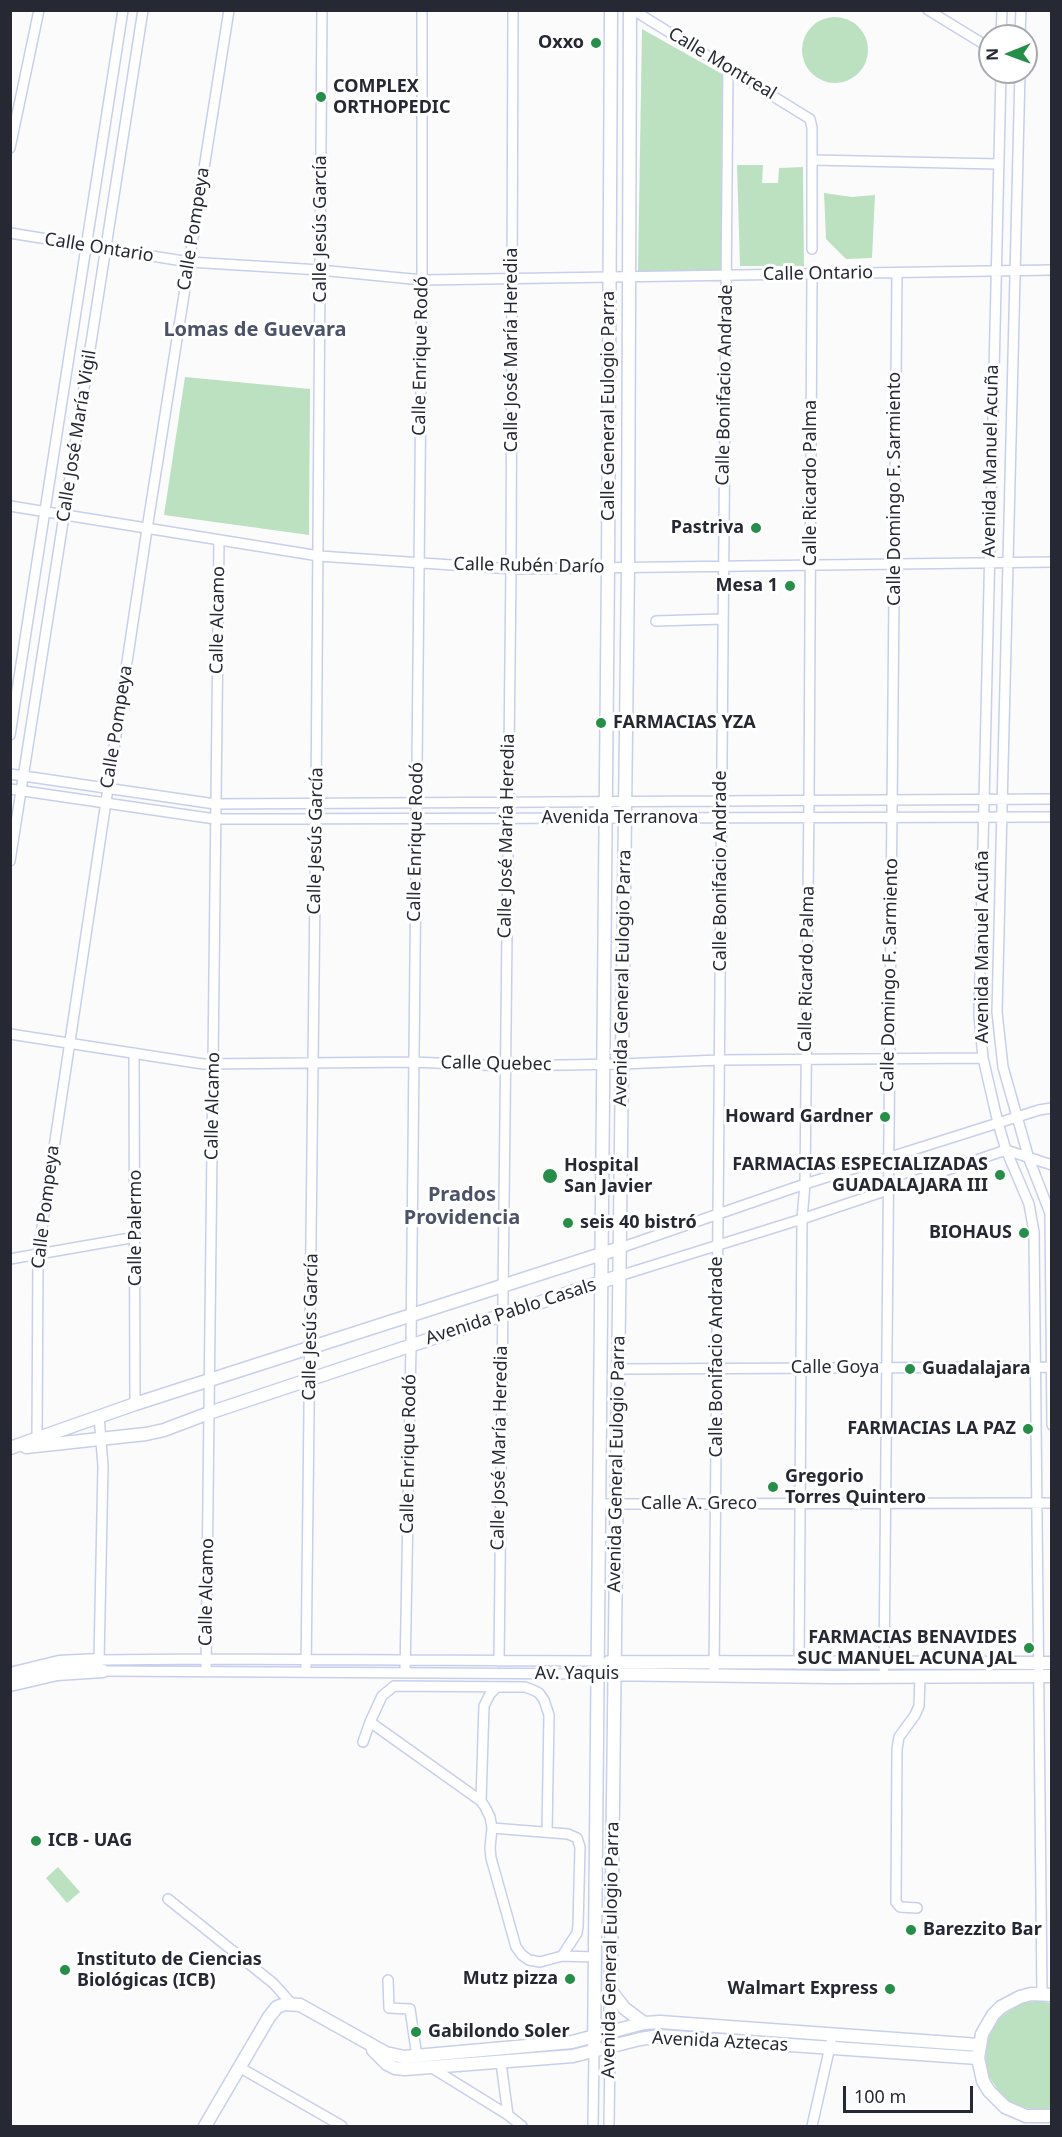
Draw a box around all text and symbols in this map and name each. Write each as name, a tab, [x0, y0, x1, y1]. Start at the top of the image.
street label: Calle Montreal	[664, 23, 780, 105]
north arrow	[978, 24, 1038, 84]
place label: Oxxo	[538, 32, 584, 54]
marker: Oxxo	[589, 36, 603, 50]
text: N	[981, 48, 1003, 61]
place label: COMPLEX ORTHOPEDIC	[333, 76, 450, 118]
marker: COMPLEX ORTHOPEDIC	[314, 90, 328, 104]
street label: Calle Jesús García	[310, 155, 332, 303]
street label: Calle Pompeya	[174, 166, 214, 292]
street label: Calle Ontario	[43, 229, 155, 267]
street label: Calle José María Heredia	[501, 248, 523, 452]
street label: Calle Ontario	[763, 262, 873, 286]
street label: Calle Enrique Rodó	[409, 276, 433, 436]
street label: Calle Bonifacio Andrade	[712, 284, 738, 486]
street label: Calle General Eulogio Parra	[598, 291, 620, 521]
district label: Lomas de Guevara	[163, 318, 347, 342]
street label: Calle José María Vigil	[53, 348, 101, 524]
street label: Avenida Manuel Acuña	[979, 364, 1003, 558]
street label: Calle Domingo F. Sarmiento	[884, 372, 906, 606]
street label: Calle Ricardo Palma	[800, 400, 822, 566]
place label: Pastriva	[671, 517, 744, 539]
marker: Pastriva	[749, 521, 763, 535]
street label: Calle Rubén Darío	[453, 554, 605, 578]
street label: Calle Alcamo	[206, 566, 230, 674]
place label: Mesa 1	[715, 575, 778, 597]
marker: Mesa 1	[783, 579, 797, 593]
street label: Calle Pompeya	[97, 664, 137, 790]
place label: FARMACIAS YZA	[613, 712, 756, 734]
marker: FARMACIAS YZA	[594, 716, 608, 730]
street label: Calle José María Heredia	[494, 733, 520, 939]
street label: Calle Enrique Rodó	[404, 762, 428, 922]
street label: Calle Jesús García	[304, 767, 328, 915]
street label: Calle Bonifacio Andrade	[710, 770, 732, 972]
street label: Avenida Terranova	[542, 807, 698, 829]
street label: Avenida General Eulogio Parra	[610, 849, 636, 1107]
street label: Avenida Manuel Acuña	[972, 850, 994, 1044]
street label: Calle Domingo F. Sarmiento	[877, 858, 903, 1092]
street label: Calle Ricardo Palma	[795, 886, 819, 1052]
street label: Calle Alcamo	[201, 1052, 225, 1160]
street label: Calle Quebec	[440, 1052, 552, 1076]
place label: Howard Gardner	[725, 1106, 873, 1128]
marker: Howard Gardner	[878, 1110, 892, 1124]
street label: Calle Pompeya	[28, 1144, 64, 1270]
place label: FARMACIAS ESPECIALIZADAS GUADALAJARA III	[732, 1154, 988, 1196]
place label: Hospital San Javier	[564, 1155, 652, 1198]
marker: Hospital San Javier	[541, 1167, 559, 1185]
marker: FARMACIAS ESPECIALIZADAS GUADALAJARA III	[993, 1168, 1007, 1182]
street label: Calle Palermo	[125, 1170, 147, 1286]
district label: Prados Providencia	[404, 1183, 520, 1230]
place label: seis 40 bistró	[580, 1212, 697, 1234]
marker: seis 40 bistró	[561, 1216, 575, 1230]
place label: BIOHAUS	[929, 1222, 1012, 1244]
marker: BIOHAUS	[1017, 1226, 1031, 1240]
street label: Calle Jesús García	[299, 1253, 323, 1401]
street label: Calle Bonifacio Andrade	[706, 1256, 728, 1458]
street label: Avenida Pablo Casals	[423, 1274, 599, 1350]
street label: Avenida General Eulogio Parra	[604, 1335, 630, 1593]
street label: Calle José María Heredia	[487, 1345, 513, 1551]
street label: Calle Goya	[791, 1357, 879, 1379]
place label: Guadalajara	[922, 1358, 1030, 1380]
marker: Guadalajara	[903, 1362, 917, 1376]
street label: Calle Enrique Rodó	[397, 1374, 421, 1534]
place label: FARMACIAS LA PAZ	[847, 1418, 1016, 1440]
marker: FARMACIAS LA PAZ	[1021, 1422, 1035, 1436]
place label: Gregorio Torres Quintero	[785, 1466, 926, 1508]
marker: Gregorio Torres Quintero	[766, 1480, 780, 1494]
street label: Calle A. Greco	[641, 1493, 757, 1515]
street label: Calle Alcamo	[195, 1538, 219, 1646]
place label: FARMACIAS BENAVIDES SUC MANUEL ACUNA JAL	[797, 1627, 1017, 1670]
marker: FARMACIAS BENAVIDES SUC MANUEL ACUNA JAL	[1022, 1641, 1036, 1655]
street label: Av. Yaquis	[535, 1663, 619, 1685]
street label: Avenida General Eulogio Parra	[598, 1821, 624, 2079]
place label: ICB - UAG	[48, 1830, 132, 1852]
marker: ICB - UAG	[29, 1834, 43, 1848]
place label: Barezzito Bar	[923, 1919, 1042, 1941]
marker: Barezzito Bar	[904, 1923, 918, 1937]
place label: Instituto de Ciencias Biológicas (ICB)	[77, 1949, 262, 1992]
marker: Instituto de Ciencias Biológicas (ICB)	[58, 1963, 72, 1977]
place label: Mutz pizza	[463, 1968, 558, 1990]
marker: Mutz pizza	[563, 1972, 577, 1986]
place label: Walmart Express	[728, 1978, 878, 2000]
marker: Walmart Express	[883, 1982, 897, 1996]
place label: Gabilondo Soler	[428, 2021, 570, 2043]
marker: Gabilondo Soler	[409, 2025, 423, 2039]
street label: Avenida Aztecas	[651, 2028, 789, 2056]
scale bar	[846, 2074, 976, 2112]
text: 100 m	[854, 2084, 906, 2108]

